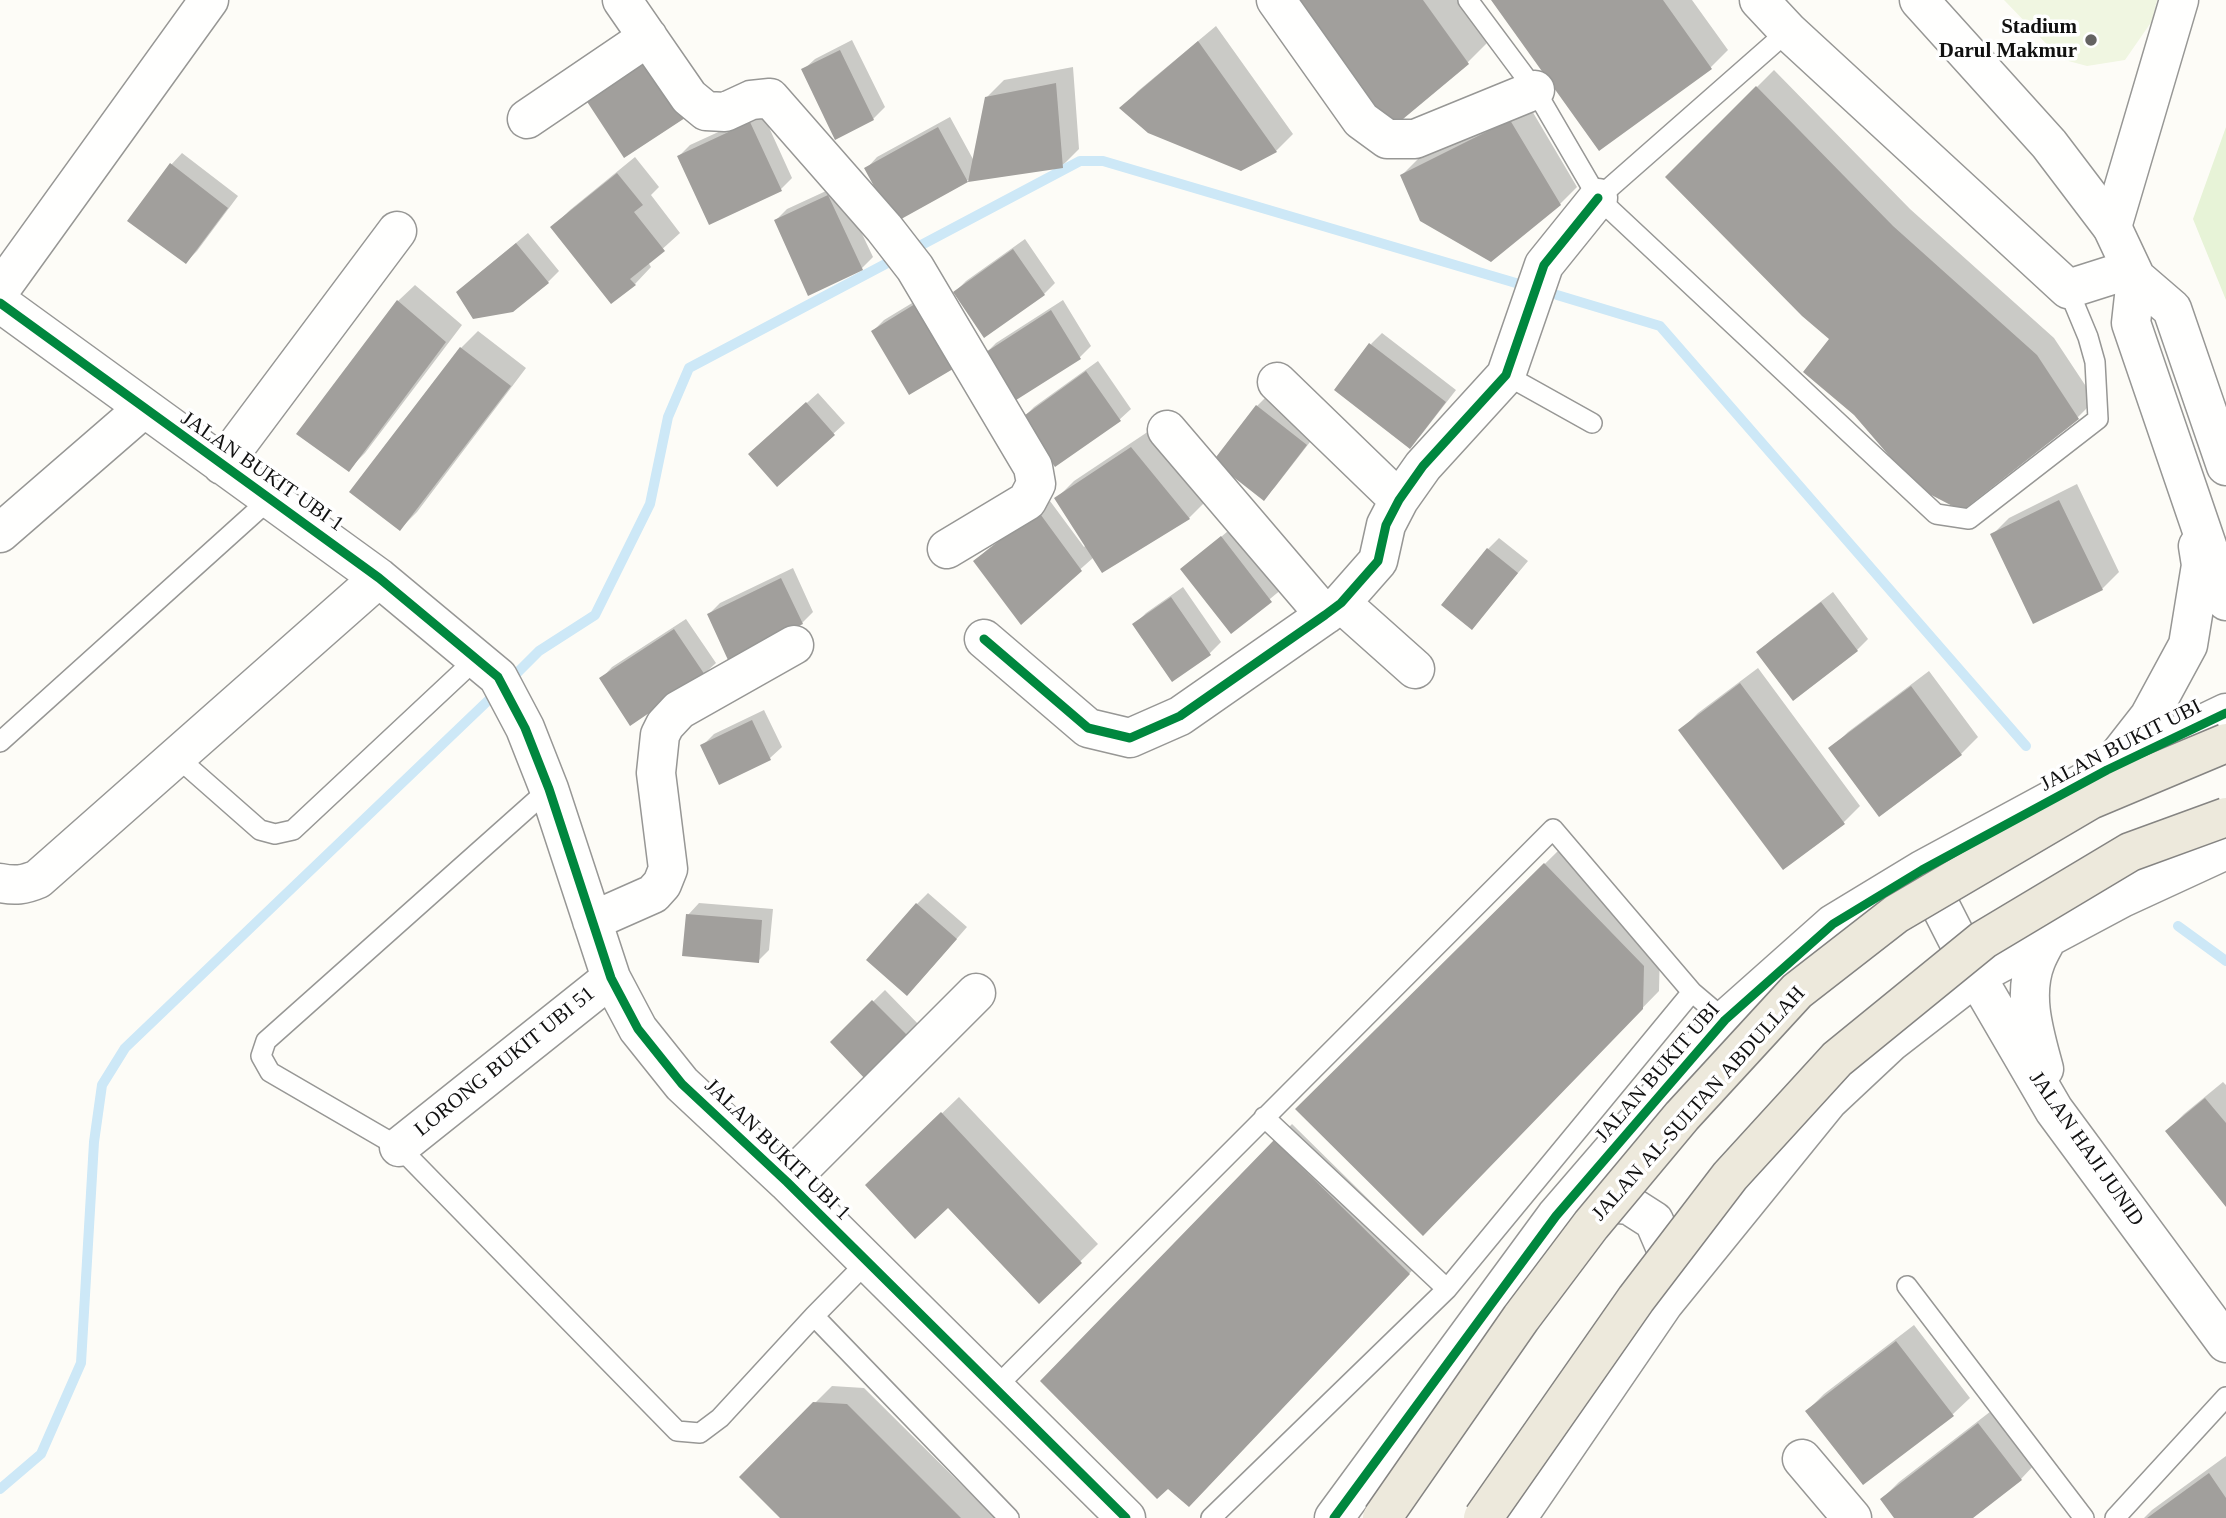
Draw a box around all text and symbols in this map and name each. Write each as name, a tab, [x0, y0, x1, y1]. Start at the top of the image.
place label: Stadium Darul Makmur	[1939, 15, 2077, 65]
marker: Stadium Darul Makmur	[2083, 32, 2099, 48]
street label: JALAN BUKIT UBI 1	[176, 406, 348, 538]
street label: JALAN BUKIT UBI	[2036, 695, 2206, 797]
street label: LORONG BUKIT UBI 51	[410, 982, 600, 1142]
street label: JALAN AL-SULTAN ABDULLAH	[1587, 982, 1811, 1226]
street label: JALAN BUKIT UBI	[1590, 998, 1726, 1148]
street label: JALAN HAJI JUNID	[2023, 1067, 2149, 1231]
street label: JALAN BUKIT UBI 1	[699, 1074, 855, 1226]

